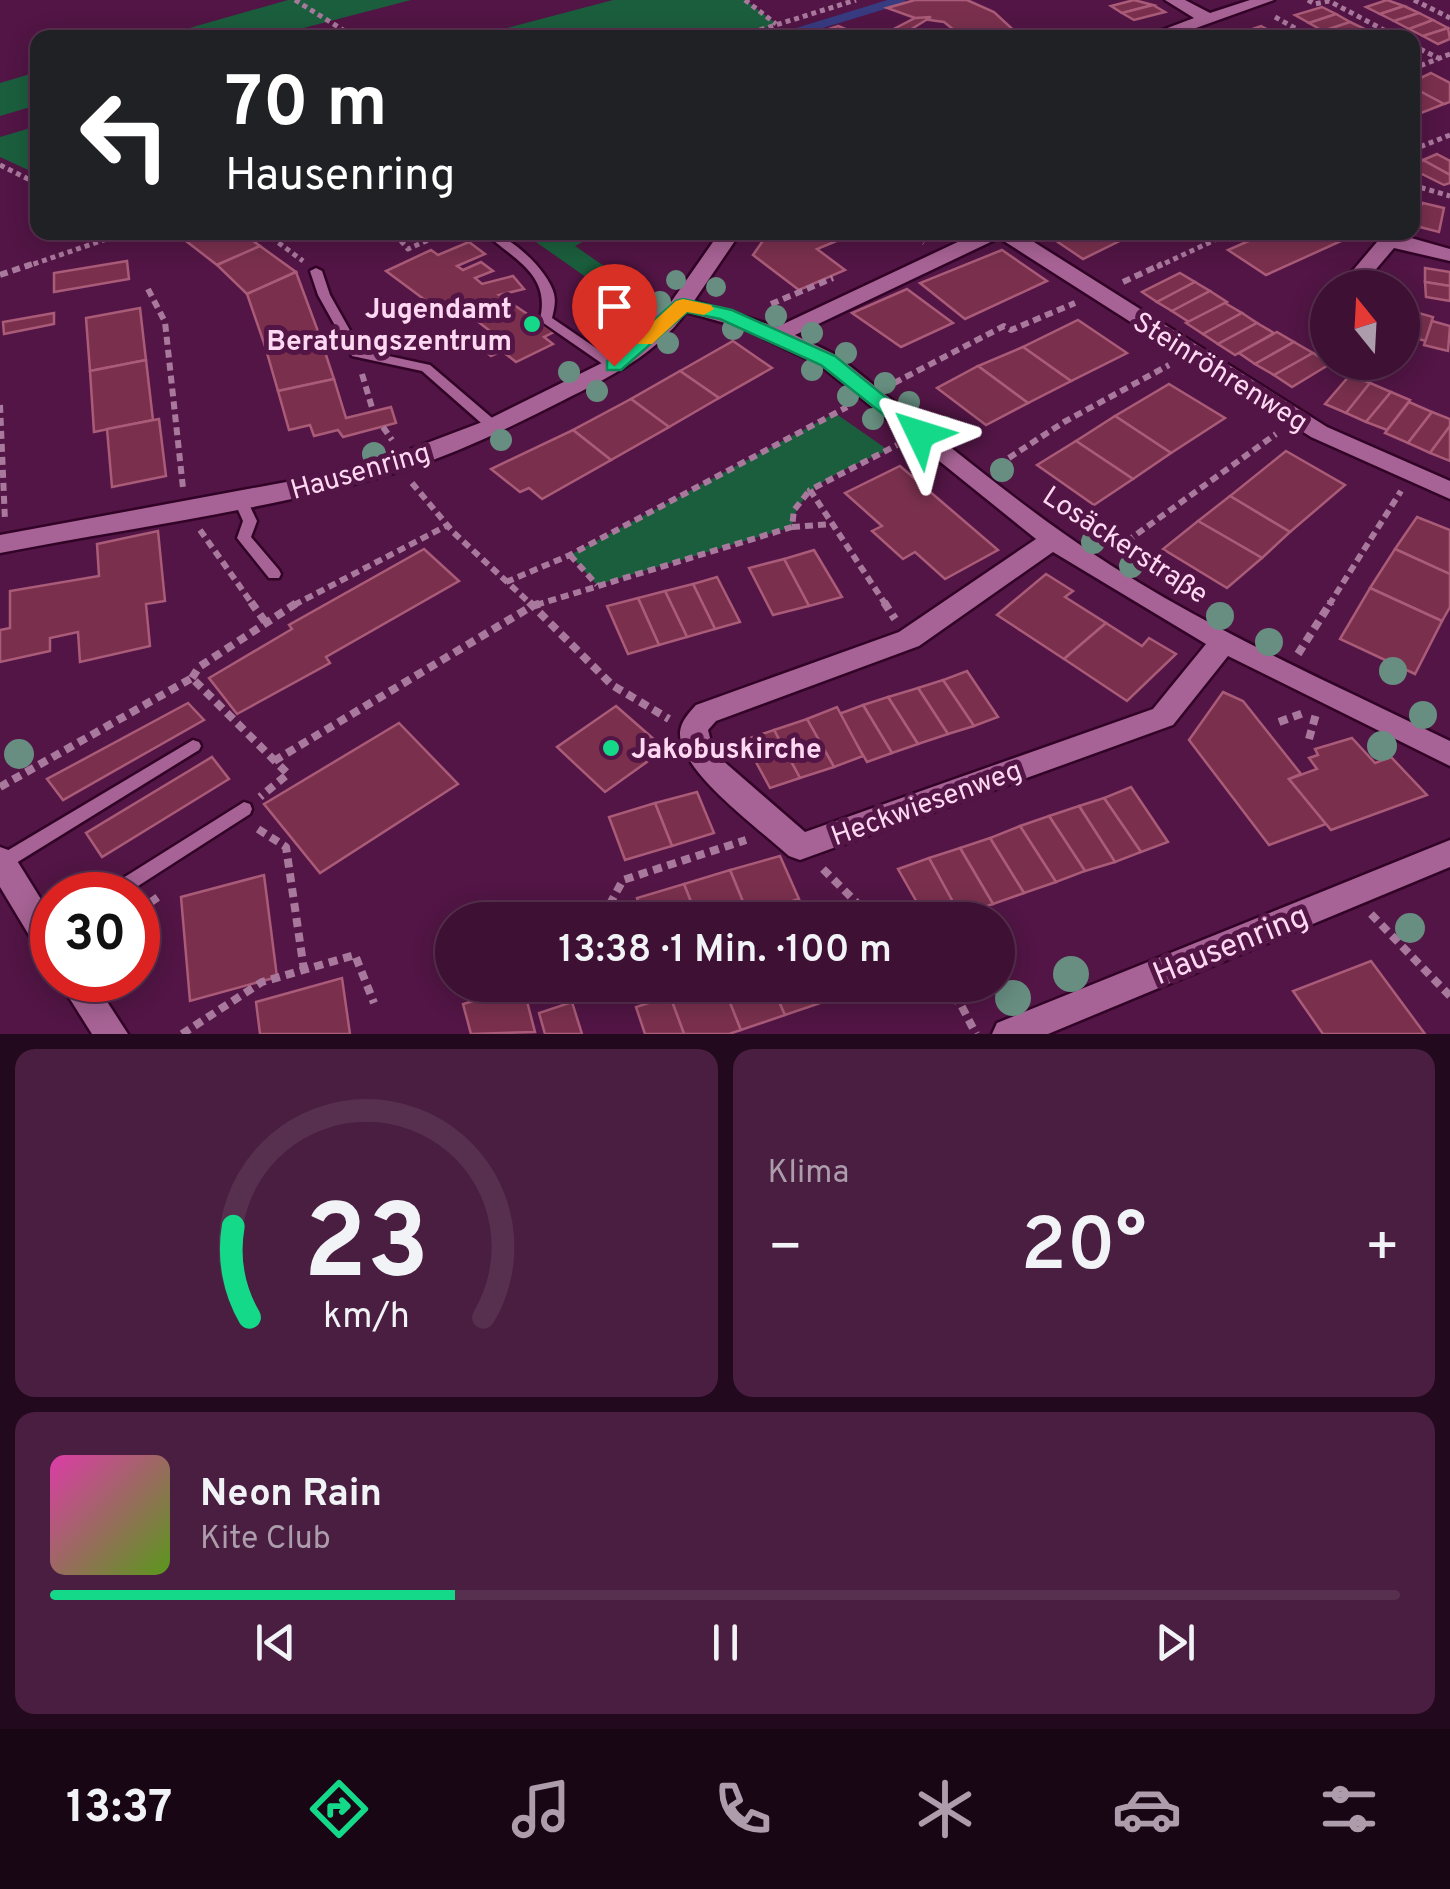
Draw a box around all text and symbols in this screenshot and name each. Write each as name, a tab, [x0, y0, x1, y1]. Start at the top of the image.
text: 70 m	[225, 62, 388, 151]
icon: left	[60, 70, 190, 200]
text: Hausenring	[225, 149, 455, 206]
pin	[572, 264, 657, 367]
north arrow	[1310, 270, 1420, 380]
map controls	[1310, 270, 1420, 380]
icon: arrive	[587, 279, 642, 334]
place label: Jugendamt Beratungszentrum	[266, 293, 512, 361]
street label: Steinröhrenweg	[1125, 305, 1314, 442]
marker: Jugendamt Beratungszentrum	[521, 313, 543, 335]
position arrow	[868, 382, 972, 486]
street label: Hausenring	[287, 436, 435, 510]
street label: Losäckerstraße	[1035, 480, 1214, 613]
place label: Jakobuskirche	[631, 733, 822, 769]
marker: Jakobuskirche	[600, 737, 622, 759]
street label: Heckwiesenweg	[827, 754, 1027, 856]
speed limit sign: 30	[30, 872, 160, 1002]
street label: Hausenring	[1148, 898, 1315, 996]
text: 13:38 · 1 Min. · 100 m	[558, 927, 892, 976]
text: Klima	[768, 1154, 849, 1194]
text: 23	[303, 1183, 429, 1315]
text: 20°	[1021, 1202, 1147, 1297]
text: −	[768, 1215, 803, 1285]
text: +	[1365, 1215, 1400, 1285]
text: km/h	[323, 1295, 410, 1341]
text: Neon Rain	[200, 1471, 382, 1520]
text: Kite Club	[200, 1520, 331, 1560]
icon: previous	[248, 1615, 303, 1670]
icon: pause	[698, 1615, 753, 1670]
icon: next	[1148, 1615, 1203, 1670]
icon: directions	[304, 1774, 374, 1844]
icon: music	[506, 1774, 576, 1844]
icon: phone	[708, 1774, 778, 1844]
icon: climate	[910, 1774, 980, 1844]
icon: car	[1112, 1774, 1182, 1844]
icon: filters	[1314, 1774, 1384, 1844]
text: 13:37	[66, 1781, 172, 1838]

